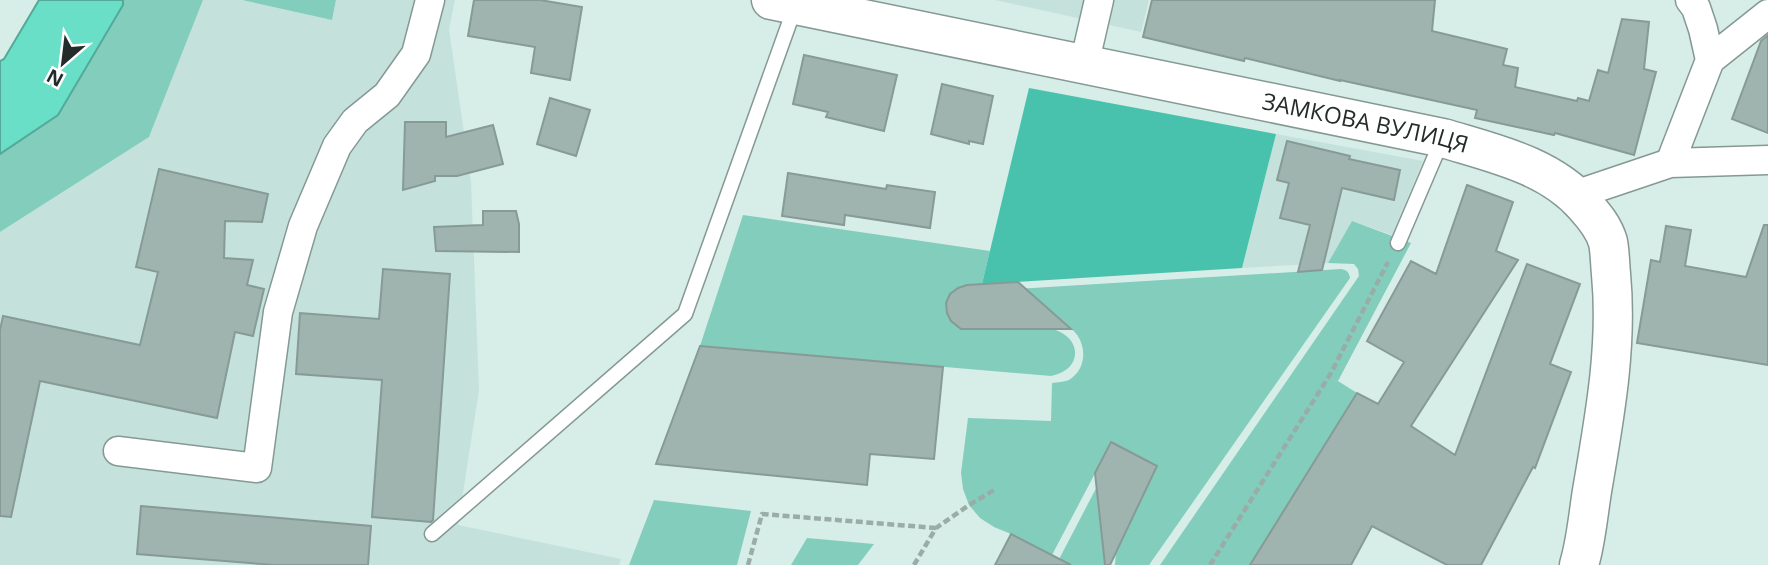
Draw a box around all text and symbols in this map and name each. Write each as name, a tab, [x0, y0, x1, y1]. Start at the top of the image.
north arrow	[28, 28, 98, 98]
text: N	[42, 63, 68, 93]
street label: ЗАМКОВА ВУЛИЦЯ	[1260, 84, 1473, 160]

